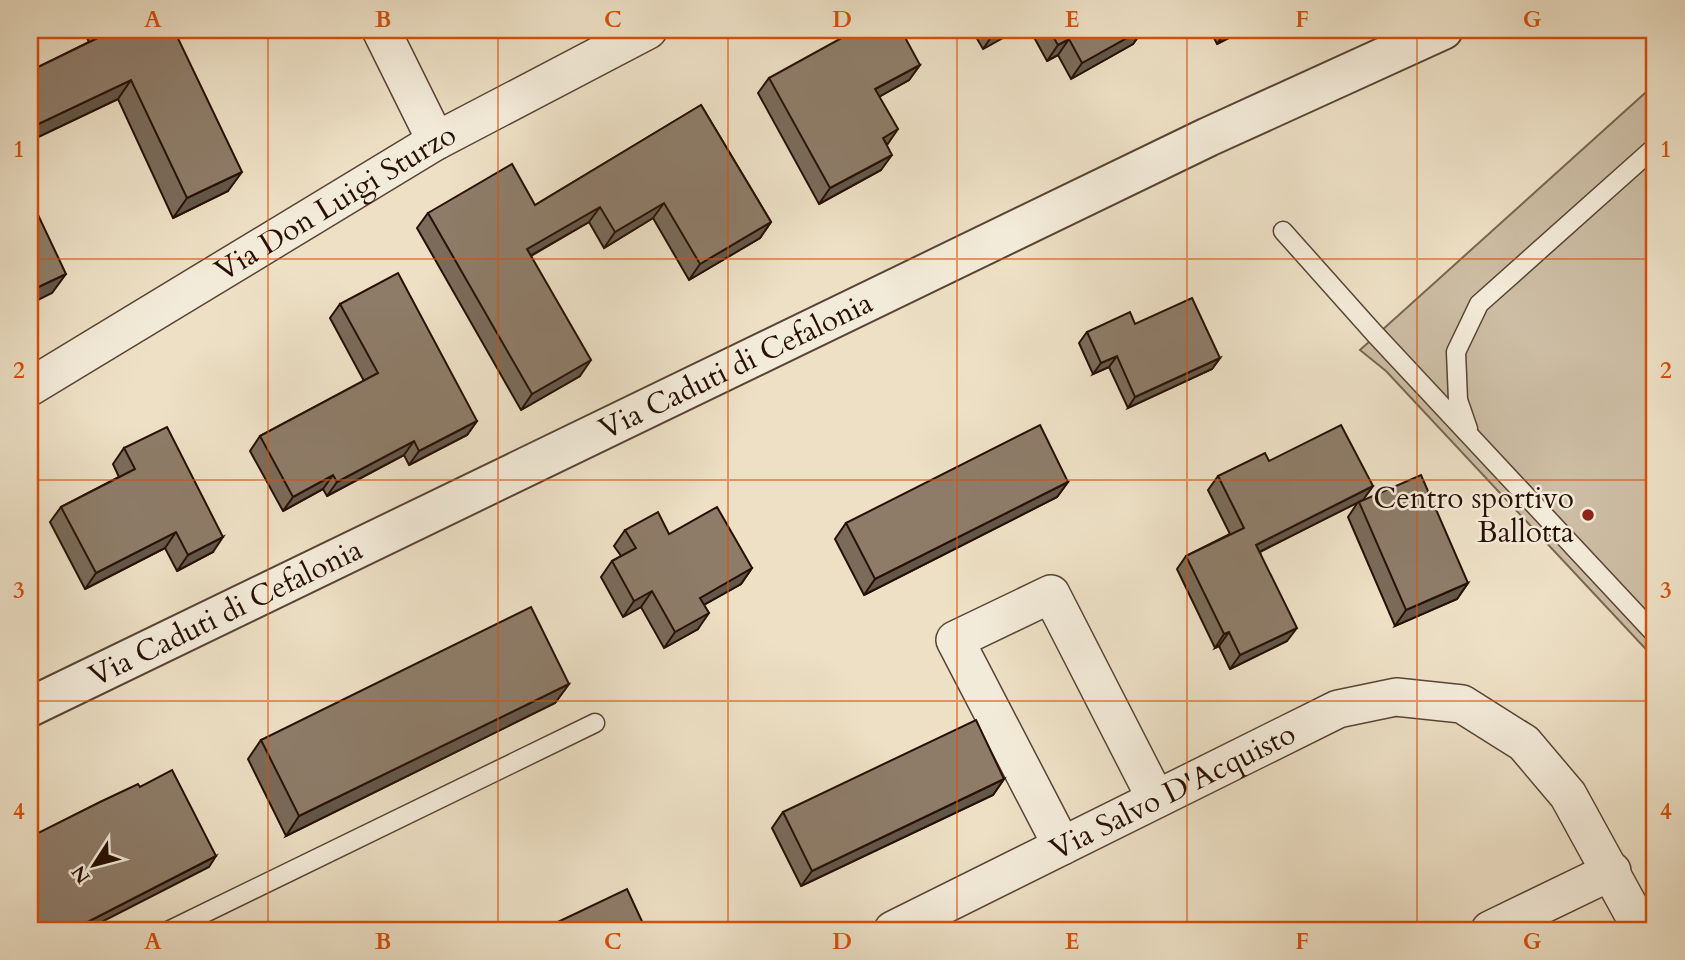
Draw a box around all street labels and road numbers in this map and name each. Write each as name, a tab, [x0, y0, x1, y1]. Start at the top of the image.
street label: Via Don Luigi Sturzo	[207, 114, 463, 291]
street label: Via Caduti di Cefalonia	[592, 282, 880, 450]
street label: Via Caduti di Cefalonia	[82, 529, 369, 697]
street label: Via Salvo D'Acquisto	[1043, 713, 1302, 870]

